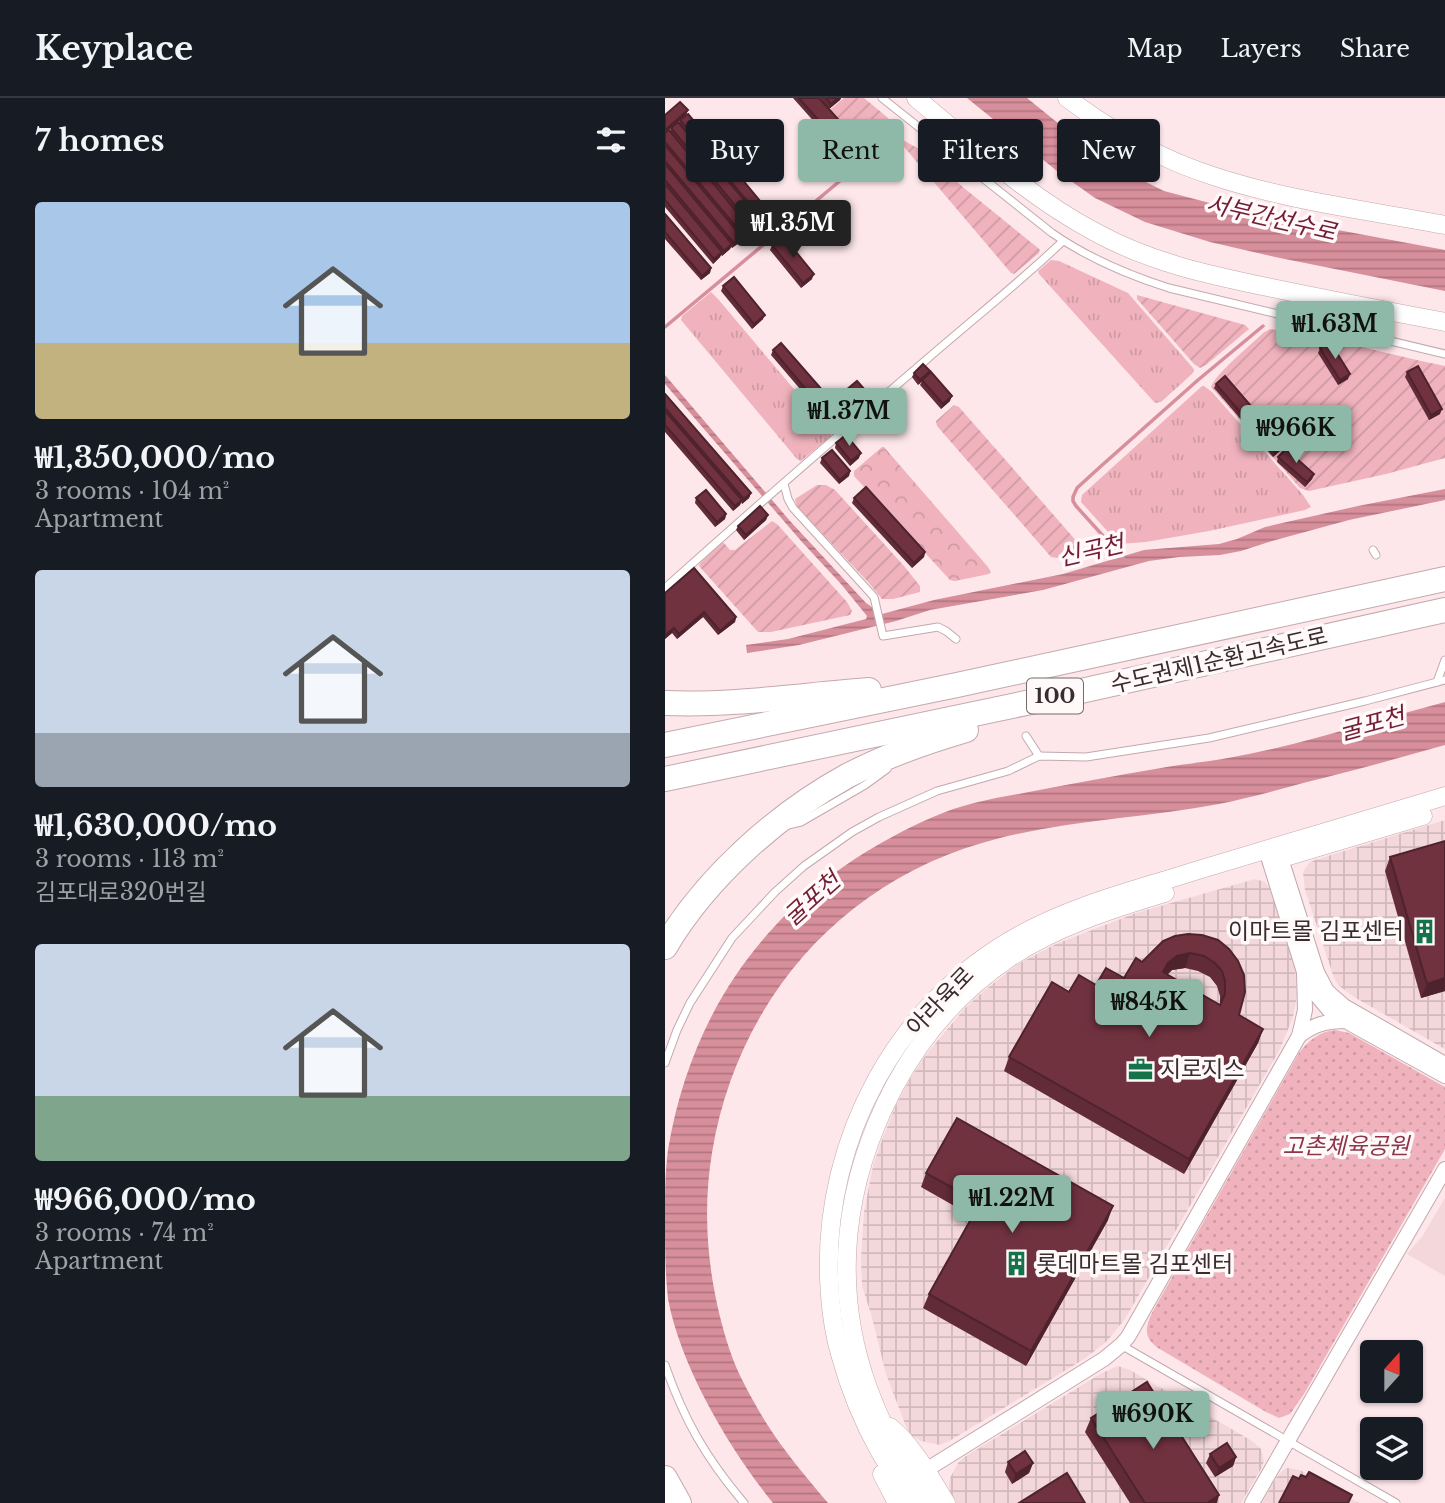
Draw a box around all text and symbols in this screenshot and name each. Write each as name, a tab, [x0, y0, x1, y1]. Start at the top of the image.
text: Keyplace	[35, 28, 193, 69]
text: Map	[1127, 34, 1183, 63]
text: Layers	[1221, 34, 1302, 63]
text: Share	[1340, 34, 1410, 63]
chip: Buy	[686, 119, 784, 182]
chip: Rent	[798, 119, 904, 182]
chip: Filters	[918, 119, 1043, 182]
chip: New	[1057, 119, 1160, 182]
icon: filters	[592, 121, 630, 159]
text: 7 homes	[35, 122, 164, 159]
water label: 서부간선수로	[1203, 188, 1340, 247]
pin: ₩1.35M	[736, 200, 850, 260]
text: ₩1.35M	[751, 209, 835, 237]
icon: home	[270, 248, 396, 374]
pin: ₩1.63M	[1278, 302, 1392, 361]
text: ₩1.63M	[1292, 310, 1378, 338]
pin: ₩1.37M	[792, 388, 906, 448]
text: ₩1.37M	[808, 397, 890, 425]
pin: ₩966K	[1247, 406, 1345, 465]
text: ₩966K	[1257, 414, 1335, 442]
text: ₩1,350,000/mo	[35, 439, 275, 476]
text: 3 rooms · 104 m²	[35, 477, 229, 505]
text: Apartment	[35, 505, 163, 533]
water label: 신곡천	[1055, 528, 1129, 572]
icon: home	[270, 616, 396, 742]
street label: 수도권제1순환고속도로	[1108, 621, 1330, 699]
road number: 100	[1027, 678, 1083, 714]
water label: 굴포천	[1336, 700, 1410, 746]
text: ₩1,630,000/mo	[35, 807, 277, 844]
text: 3 rooms · 113 m²	[35, 845, 224, 873]
water label: 굴포천	[777, 864, 848, 932]
text: 김포대로320번길	[35, 878, 207, 906]
place label: 이마트몰 김포센터	[1228, 917, 1404, 945]
building icon: 이마트몰 김포센터	[1410, 917, 1438, 945]
street label: 아라육로	[901, 961, 979, 1041]
pin: ₩845K	[1100, 979, 1198, 1039]
text: ₩845K	[1111, 988, 1187, 1016]
icon: home	[270, 990, 396, 1116]
office icon: 지로지스	[1126, 1055, 1154, 1083]
place label: 지로지스	[1160, 1055, 1245, 1083]
park label: 고촌체육공원	[1283, 1132, 1411, 1160]
pin: ₩1.22M	[955, 1176, 1069, 1235]
text: ₩966,000/mo	[35, 1181, 256, 1218]
text: ₩1.22M	[969, 1184, 1055, 1212]
text: 3 rooms · 74 m²	[35, 1219, 214, 1247]
text: Apartment	[35, 1247, 163, 1275]
building icon: 롯데마트몰 김포센터	[1002, 1250, 1030, 1278]
place label: 롯데마트몰 김포센터	[1036, 1250, 1233, 1278]
north arrow	[1360, 1340, 1423, 1404]
map controls	[1360, 1340, 1423, 1480]
pin: ₩690K	[1104, 1392, 1202, 1451]
text: ₩690K	[1113, 1400, 1193, 1428]
button: layers	[1360, 1417, 1423, 1480]

